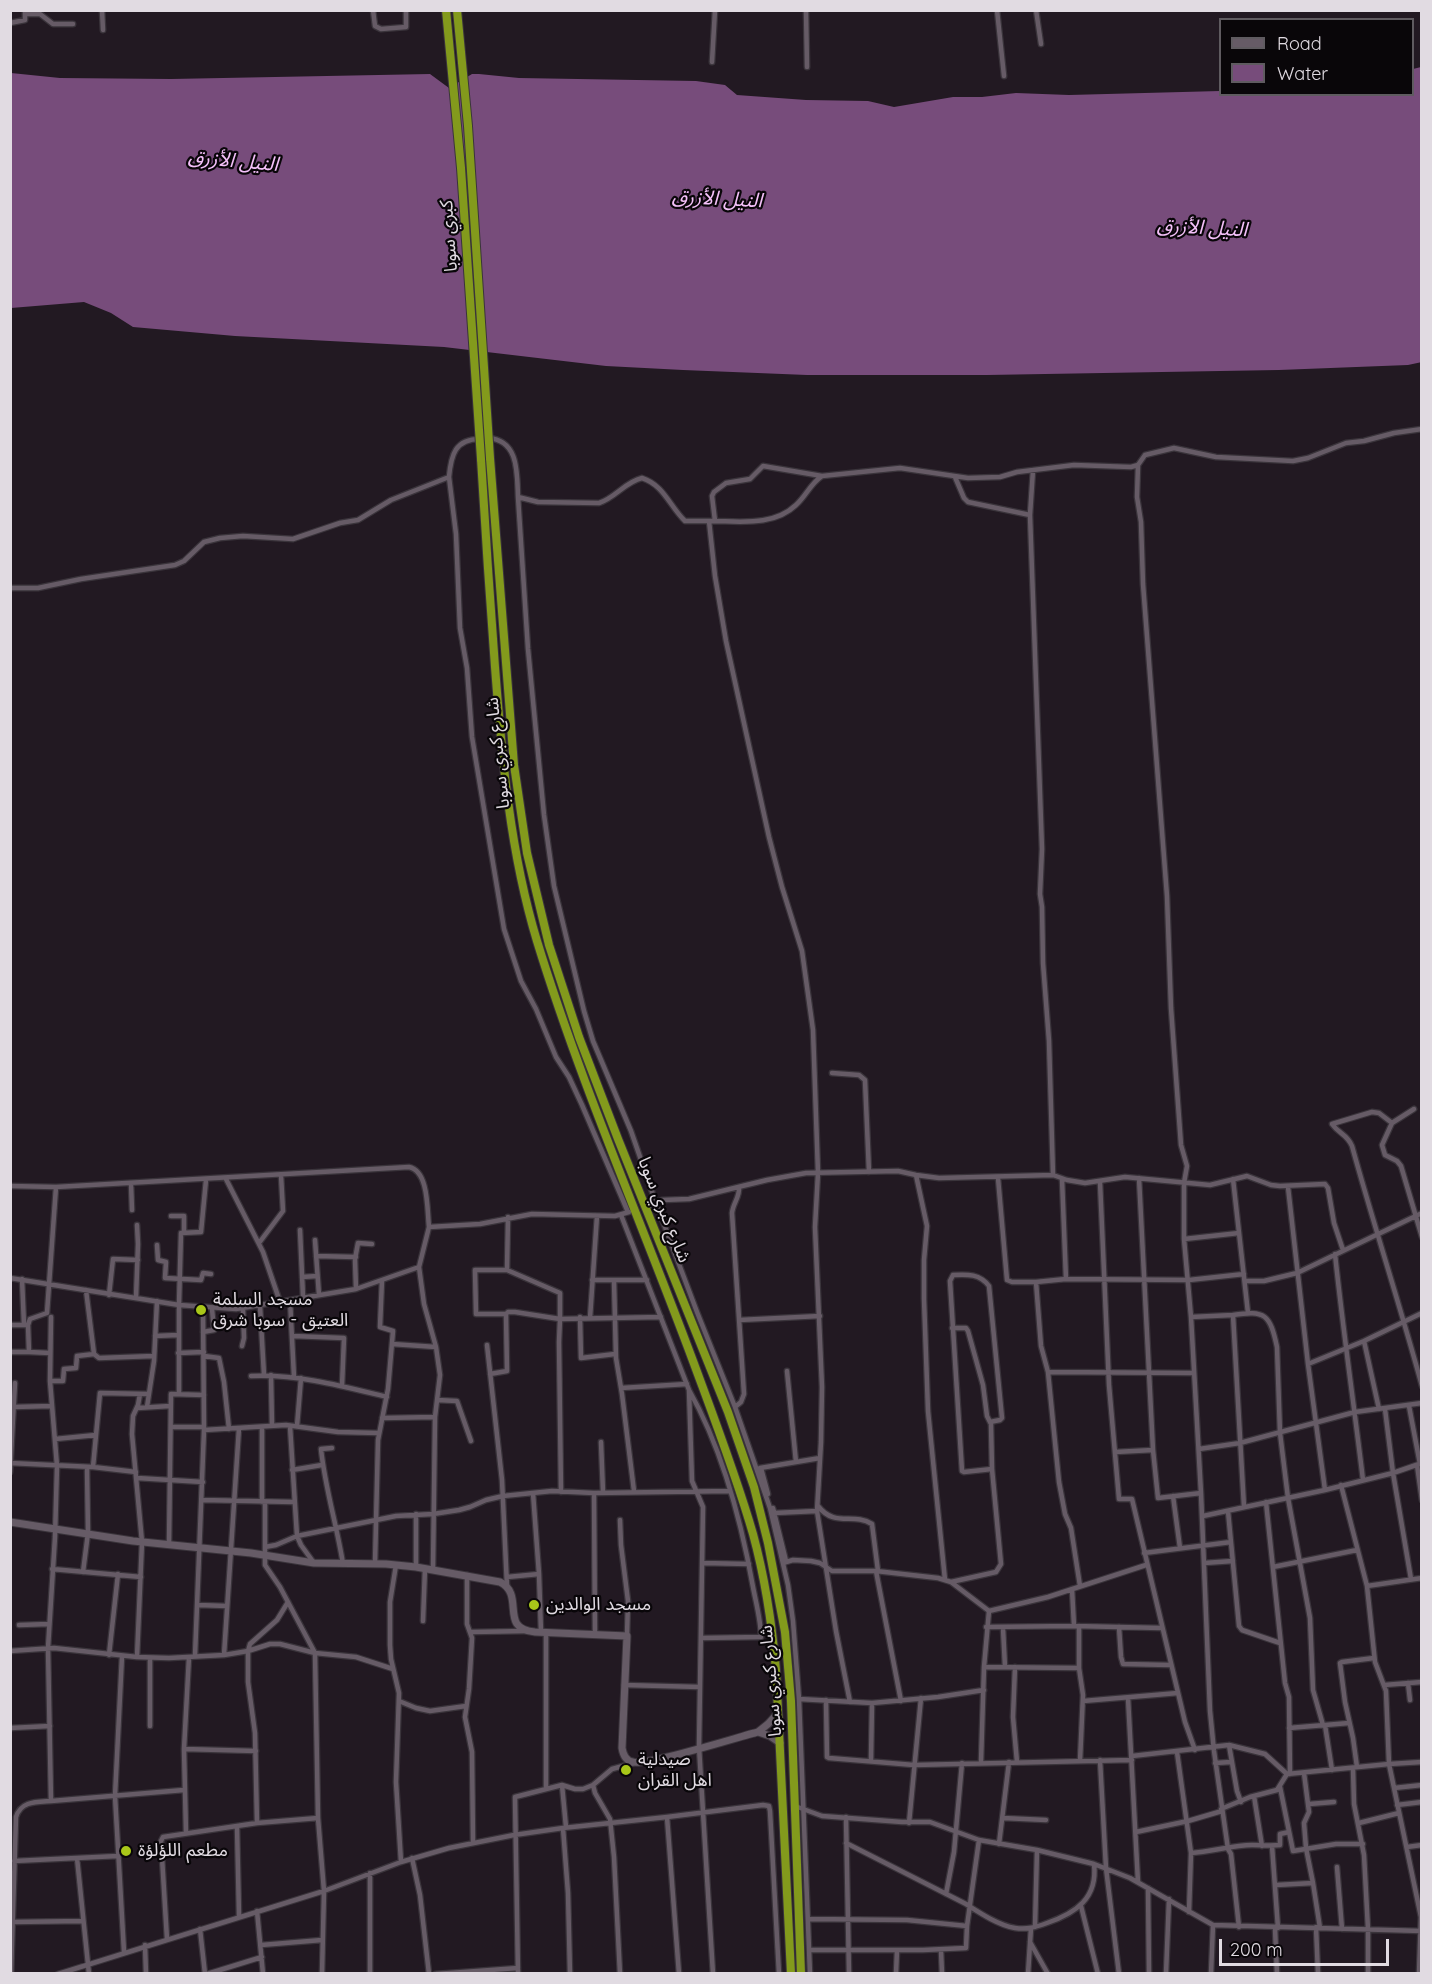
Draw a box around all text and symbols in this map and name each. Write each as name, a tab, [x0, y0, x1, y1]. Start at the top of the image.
legend	[1219, 18, 1414, 96]
text: Road	[1277, 32, 1322, 55]
text: Water	[1277, 62, 1328, 85]
water label: النيل الأزرق	[187, 145, 279, 177]
water label: النيل الأزرق	[671, 185, 763, 213]
street label: كبري سوبا	[436, 199, 462, 273]
water label: النيل الأزرق	[1156, 214, 1248, 242]
street label: شارع كبري سوبا	[481, 696, 515, 810]
street label: شارع كبري سوبا	[633, 1154, 695, 1266]
place label: مسجد السلمة العتيق - سوبا شرق	[213, 1289, 348, 1332]
marker: مسجد السلمة العتيق - سوبا شرق	[194, 1303, 208, 1317]
place label: مسجد الوالدين	[546, 1594, 651, 1616]
marker: مسجد الوالدين	[527, 1598, 541, 1612]
street label: شارع كبري سوبا	[755, 1624, 787, 1738]
place label: صيدلية اهل القران	[638, 1749, 712, 1792]
marker: صيدلية اهل القران	[619, 1763, 633, 1777]
place label: مطعم اللؤلؤة	[138, 1840, 228, 1862]
marker: مطعم اللؤلؤة	[119, 1844, 133, 1858]
scale bar	[1222, 1927, 1392, 1965]
text: 200 m	[1230, 1938, 1283, 1961]

